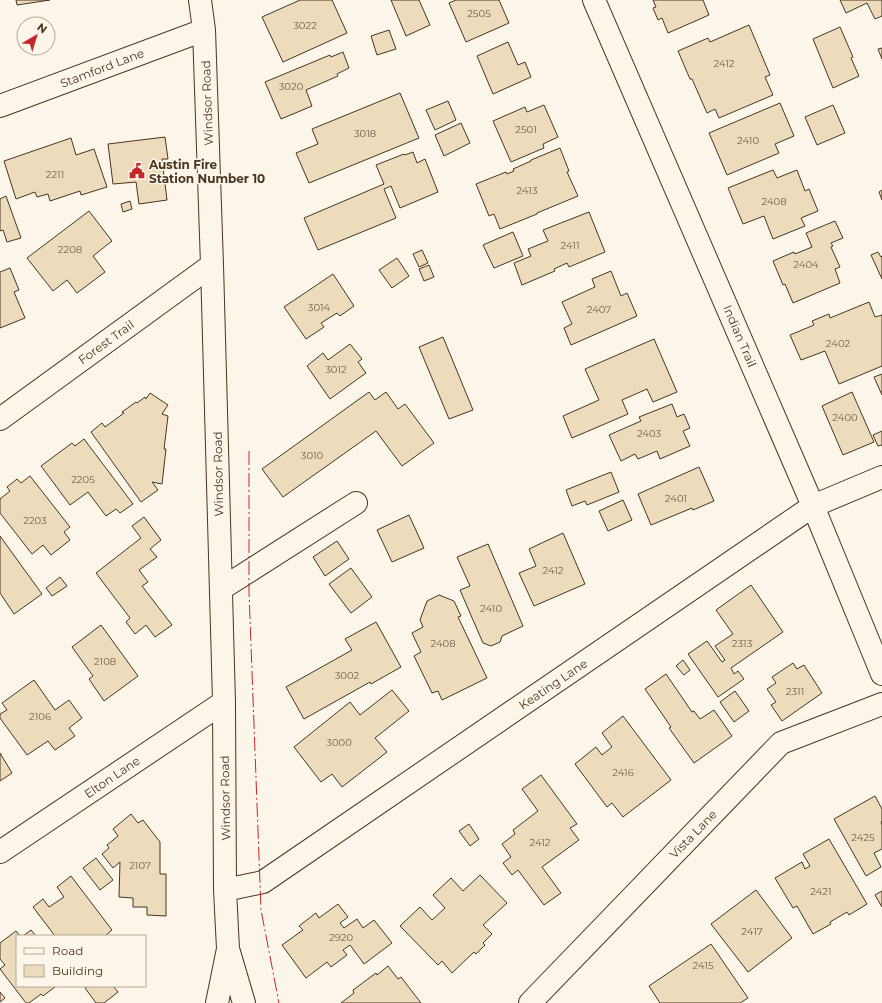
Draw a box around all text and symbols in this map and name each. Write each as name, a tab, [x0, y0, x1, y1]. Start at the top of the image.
house number: 2505	[467, 7, 491, 20]
north arrow	[16, 16, 56, 56]
house number: 3022	[293, 19, 317, 32]
text: N	[34, 20, 50, 36]
street label: Stamford Lane	[58, 45, 146, 91]
house number: 2412	[713, 57, 735, 70]
street label: Windsor Road	[198, 60, 216, 146]
house number: 3020	[279, 80, 304, 93]
house number: 2501	[515, 123, 537, 136]
house number: 3018	[354, 127, 376, 140]
house number: 2410	[737, 134, 759, 147]
place label: Austin Fire Station Number 10	[148, 157, 265, 186]
public building icon: Austin Fire Station Number 10	[128, 162, 146, 180]
house number: 2211	[46, 168, 64, 181]
house number: 2413	[516, 184, 538, 197]
house number: 2408	[761, 195, 787, 208]
house number: 2411	[560, 239, 580, 252]
house number: 2208	[58, 243, 82, 256]
house number: 2404	[793, 258, 819, 271]
house number: 3014	[308, 301, 331, 314]
house number: 2407	[587, 303, 611, 316]
street label: Indian Trail	[720, 303, 760, 369]
street label: Forest Trail	[75, 317, 137, 367]
house number: 2402	[826, 337, 850, 350]
house number: 3012	[325, 363, 347, 376]
house number: 2400	[832, 411, 858, 424]
house number: 2403	[637, 427, 661, 440]
street label: Windsor Road	[210, 431, 226, 517]
house number: 3010	[301, 449, 324, 462]
house number: 2205	[71, 473, 95, 486]
house number: 2401	[665, 492, 687, 505]
house number: 2203	[23, 514, 47, 527]
house number: 2412	[542, 564, 564, 577]
house number: 2410	[480, 602, 502, 615]
house number: 2408	[430, 637, 456, 650]
house number: 2313	[732, 637, 753, 650]
house number: 2108	[94, 655, 116, 668]
street label: Keating Lane	[516, 656, 590, 712]
house number: 3002	[335, 669, 360, 682]
house number: 2311	[786, 685, 804, 698]
house number: 2106	[29, 710, 51, 723]
house number: 3000	[326, 736, 352, 749]
street label: Elton Lane	[81, 753, 143, 801]
street label: Windsor Road	[217, 755, 233, 841]
house number: 2416	[612, 766, 634, 779]
street label: Vista Lane	[666, 807, 720, 861]
house number: 2425	[851, 831, 875, 844]
house number: 2412	[529, 836, 551, 849]
house number: 2107	[129, 859, 151, 872]
house number: 2421	[810, 885, 832, 898]
house number: 2417	[741, 925, 763, 938]
house number: 2920	[329, 931, 353, 944]
legend	[16, 935, 146, 987]
text: Road	[52, 943, 83, 958]
house number: 2415	[692, 959, 714, 972]
text: Building	[52, 963, 103, 978]

